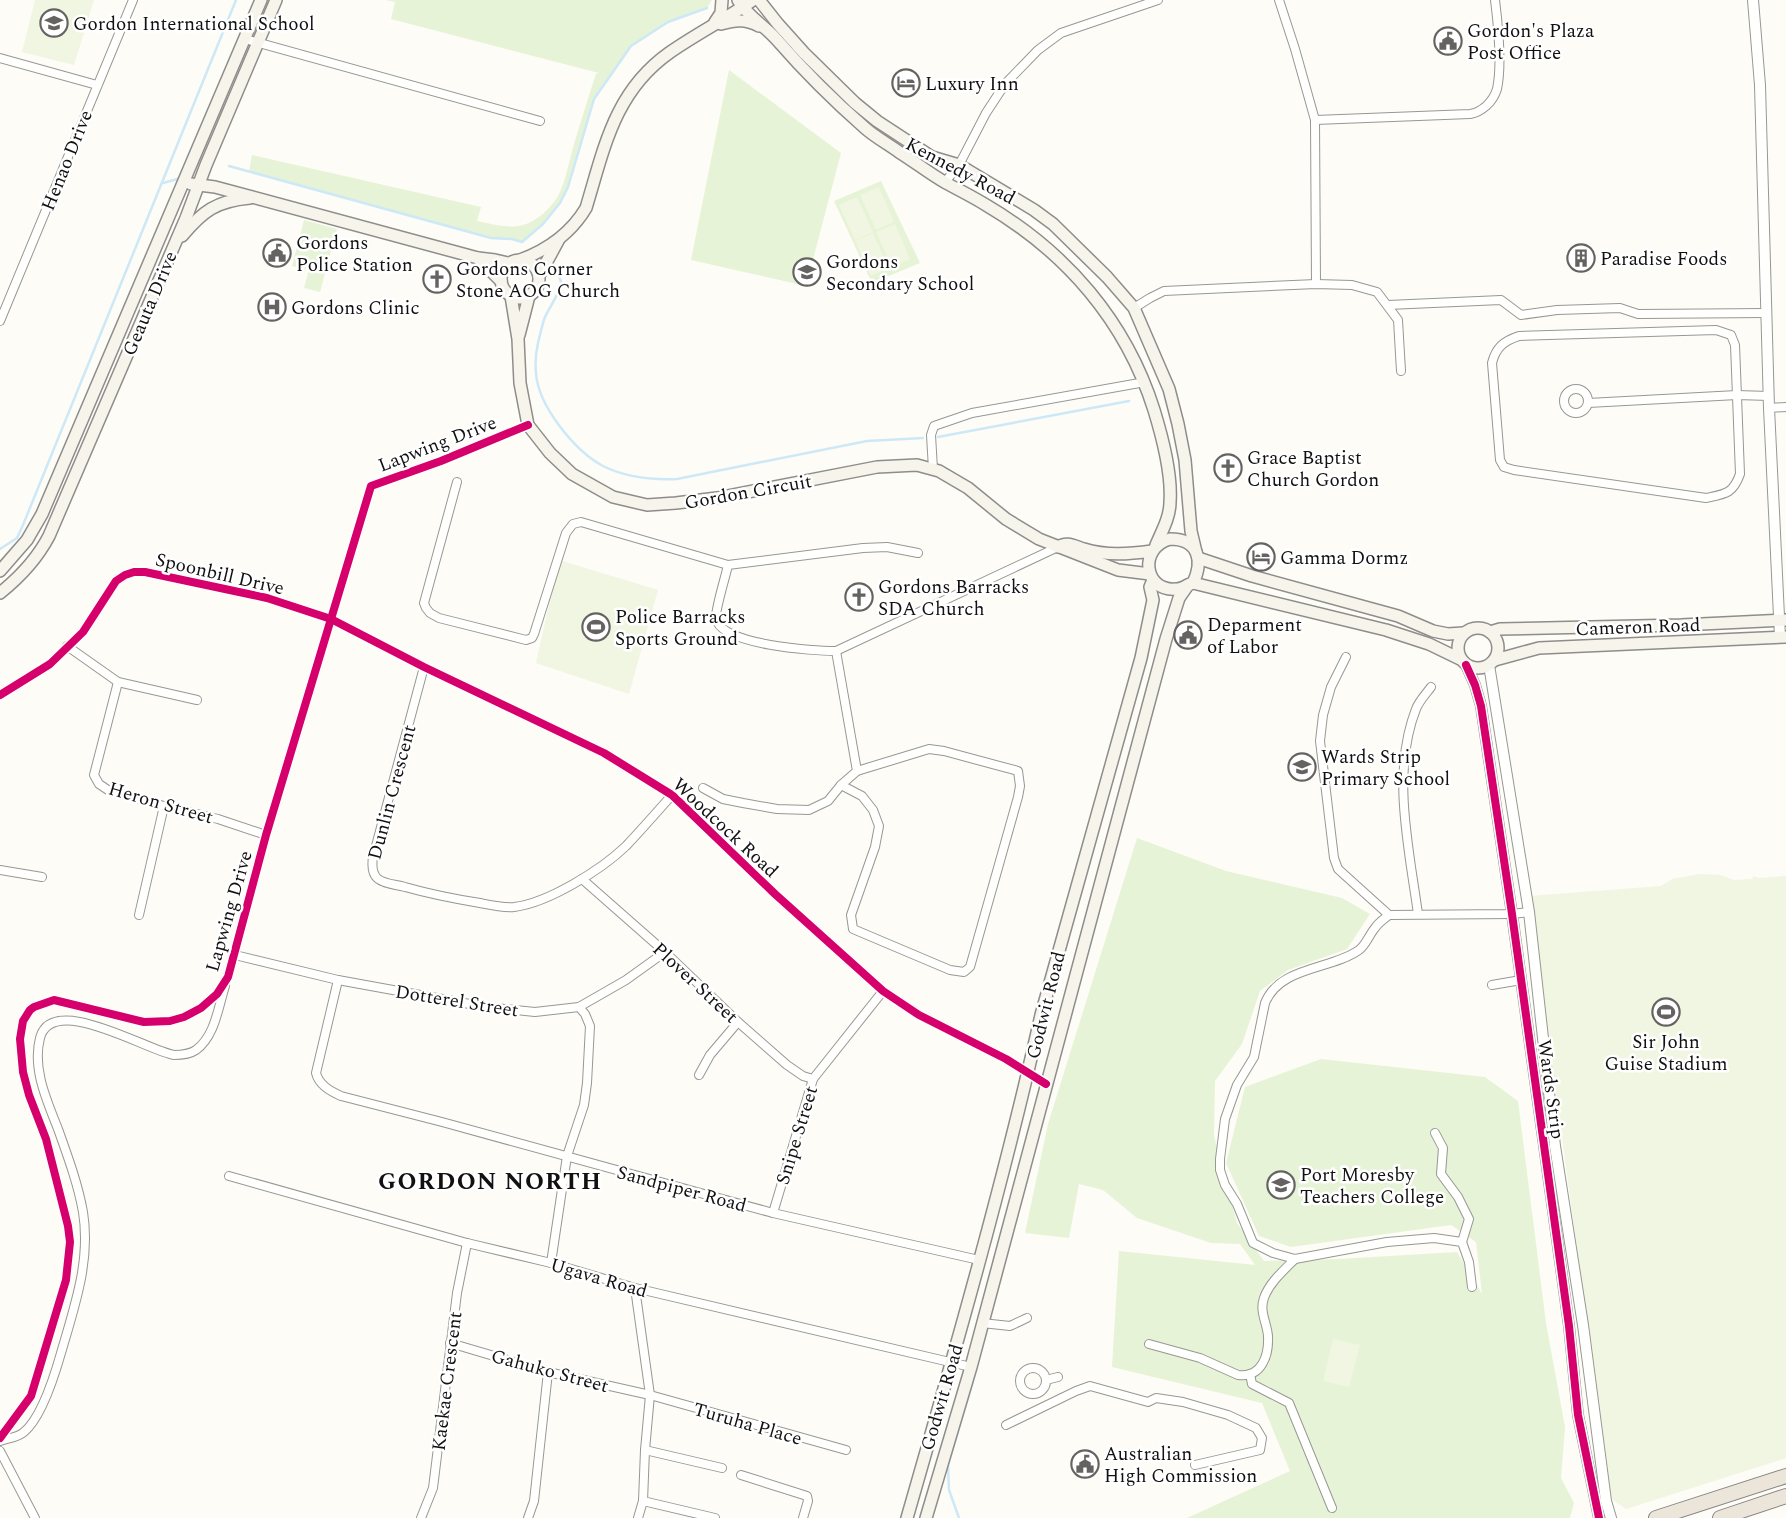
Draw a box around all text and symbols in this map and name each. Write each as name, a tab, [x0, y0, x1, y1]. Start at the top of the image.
school or university icon: Gordon International School	[39, 8, 69, 38]
place label: Gordon International School	[73, 10, 315, 39]
place label: Gordon's Plaza Post Office	[1467, 17, 1595, 68]
public building icon: Gordon's Plaza Post Office	[1433, 26, 1463, 56]
hotel icon: Luxury Inn	[891, 68, 921, 98]
place label: Luxury Inn	[925, 70, 1019, 99]
street label: Henao Drive	[34, 106, 101, 215]
street label: Kennedy Road	[900, 130, 1021, 213]
place label: Gordons Police Station	[296, 229, 413, 280]
public building icon: Gordons Police Station	[262, 238, 292, 268]
building icon: Paradise Foods	[1566, 243, 1596, 273]
place label: Paradise Foods	[1600, 245, 1727, 274]
street label: Geauta Drive	[115, 247, 185, 360]
place label: Gordons Secondary School	[826, 248, 974, 299]
place label: Gordons Corner Stone AOG Church	[456, 255, 620, 306]
school or university icon: Gordons Secondary School	[792, 257, 822, 287]
church icon: Gordons Corner Stone AOG Church	[422, 264, 452, 294]
hospital icon: Gordons Clinic	[257, 292, 287, 322]
place label: Gordons Clinic	[291, 294, 420, 323]
street label: Lapwing Drive	[374, 408, 501, 480]
place label: Grace Baptist Church Gordon	[1247, 444, 1379, 495]
church icon: Grace Baptist Church Gordon	[1213, 453, 1243, 483]
street label: Gordon Circuit	[682, 467, 814, 518]
hotel icon: Gamma Dormz	[1246, 542, 1276, 572]
place label: Gamma Dormz	[1280, 544, 1408, 573]
street label: Spoonbill Drive	[152, 546, 287, 603]
place label: Gordons Barracks SDA Church	[878, 573, 1029, 624]
church icon: Gordons Barracks SDA Church	[844, 582, 874, 612]
place label: Police Barracks Sports Ground	[615, 603, 745, 654]
place label: Deparment of Labor	[1207, 611, 1302, 662]
street label: Cameron Road	[1575, 611, 1701, 644]
sports icon: Police Barracks Sports Ground	[581, 612, 611, 642]
public building icon: Deparment of Labor	[1173, 620, 1203, 650]
street label: Dunlin Crescent	[361, 721, 424, 863]
place label: Wards Strip Primary School	[1321, 743, 1450, 794]
school or university icon: Wards Strip Primary School	[1287, 752, 1317, 782]
street label: Woodcock Road	[665, 771, 785, 885]
street label: Heron Street	[105, 775, 217, 832]
street label: Lapwing Drive	[198, 847, 261, 975]
street label: Plover Street	[645, 936, 745, 1031]
street label: Godwit Road	[1019, 948, 1074, 1062]
street label: Dotterel Street	[393, 977, 521, 1026]
sports icon: Sir John Guise Stadium	[1651, 997, 1681, 1027]
place label: Sir John Guise Stadium	[1604, 1028, 1728, 1079]
street label: Wards Strip	[1529, 1038, 1572, 1141]
street label: Snipe Street	[769, 1082, 826, 1188]
street label: Sandpiper Road	[613, 1158, 750, 1221]
place label: Port Moresby Teachers College	[1300, 1161, 1444, 1212]
district label: GORDON NORTH	[378, 1164, 602, 1200]
school or university icon: Port Moresby Teachers College	[1266, 1170, 1296, 1200]
street label: Ugava Road	[546, 1251, 651, 1306]
street label: Kaekae Crescent	[425, 1310, 470, 1453]
street label: Godwit Road	[913, 1340, 972, 1454]
street label: Gahuko Street	[488, 1342, 612, 1401]
street label: Turuha Place	[690, 1395, 805, 1454]
place label: Australian High Commission	[1104, 1440, 1257, 1491]
public building icon: Australian High Commission	[1070, 1449, 1100, 1479]

